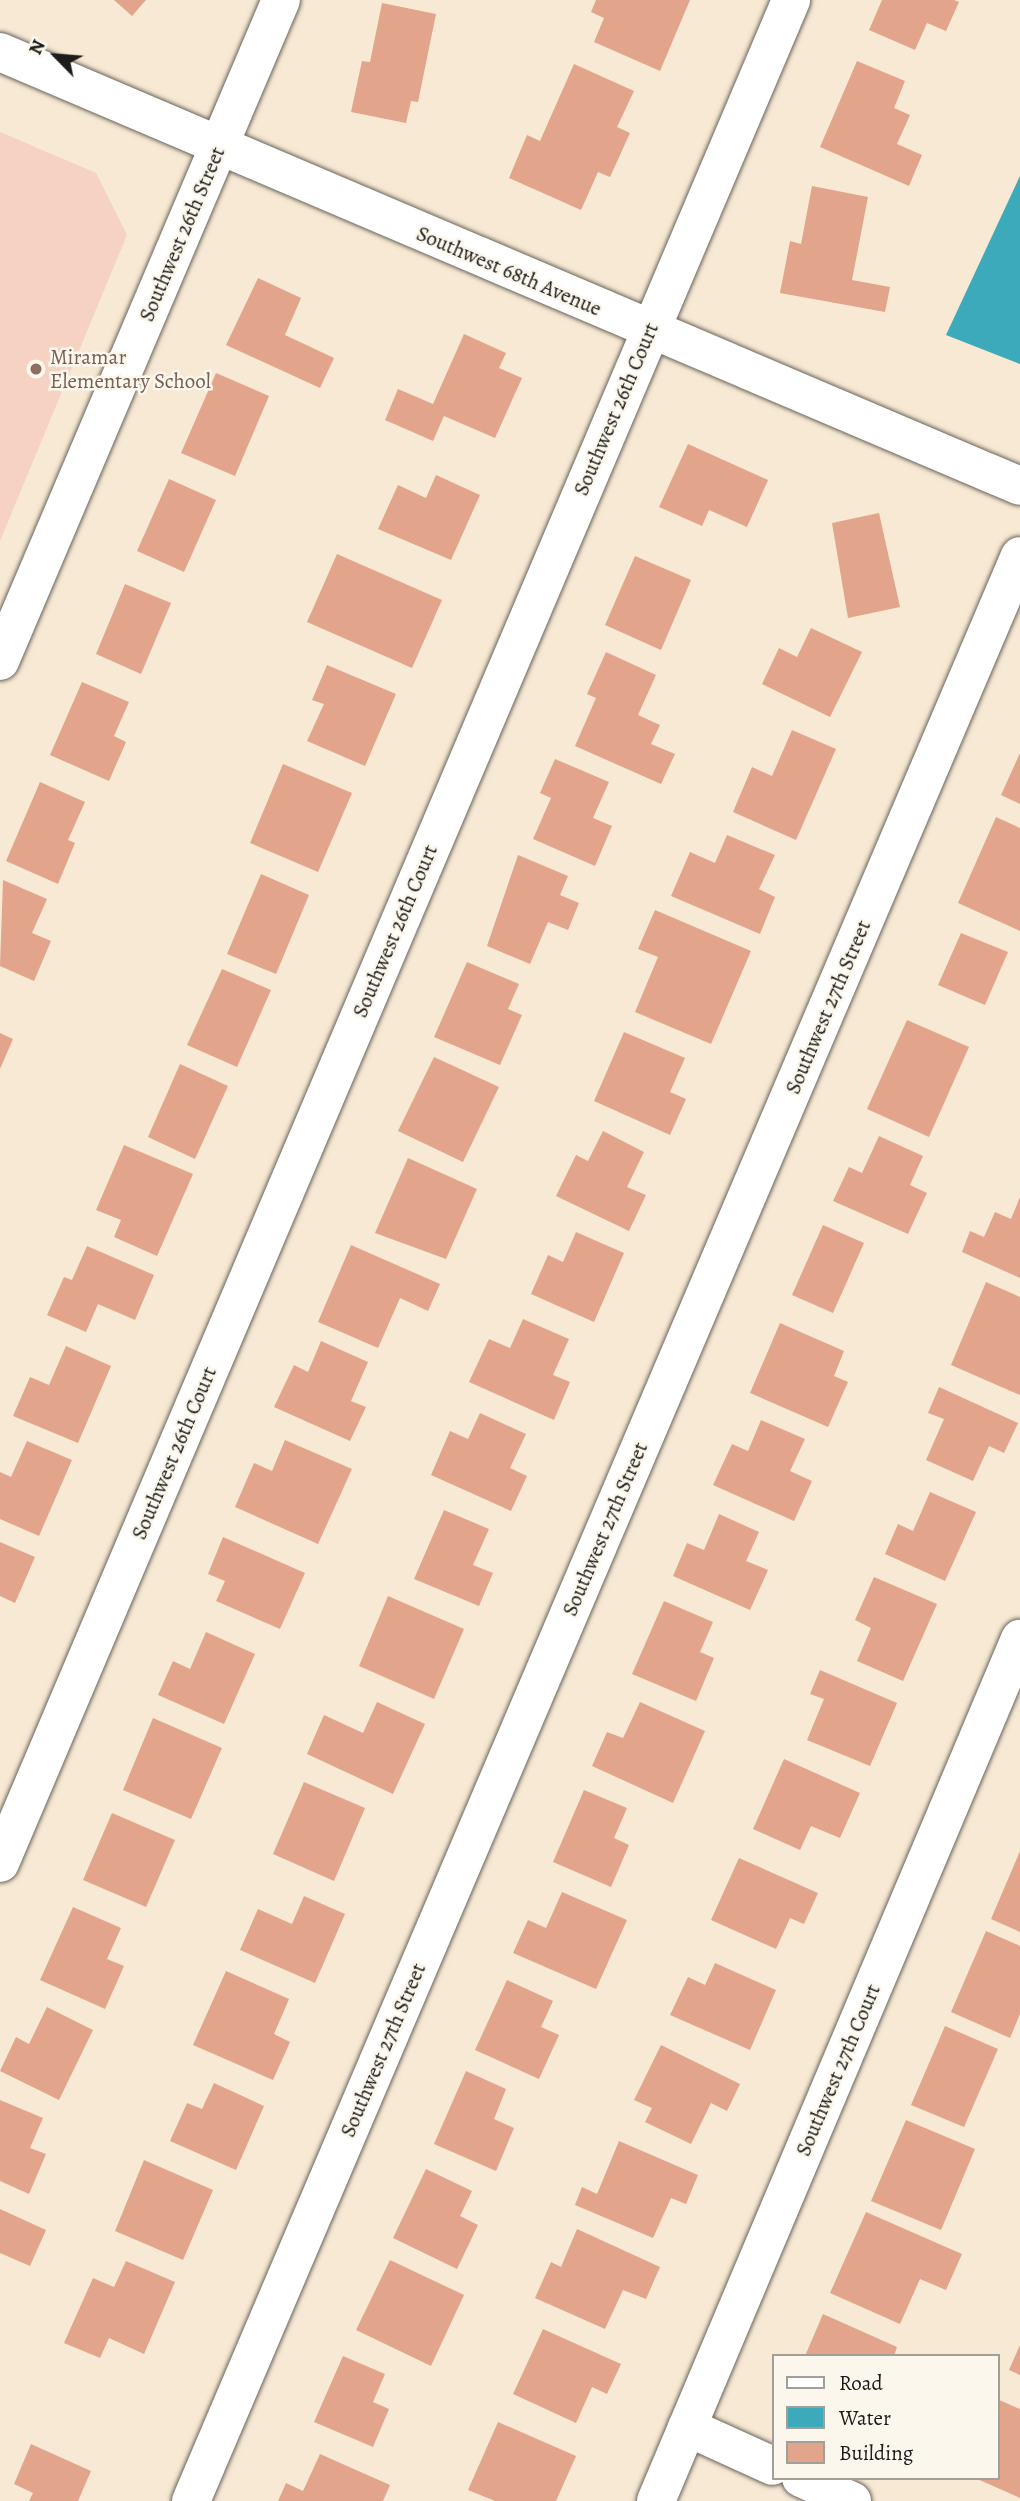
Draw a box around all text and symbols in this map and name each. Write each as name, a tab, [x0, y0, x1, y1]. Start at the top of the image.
north arrow	[21, 21, 91, 91]
text: N	[22, 35, 52, 59]
street label: Southwest 26th Street	[134, 143, 230, 325]
street label: Southwest 68th Avenue	[413, 221, 605, 321]
street label: Southwest 26th Court	[568, 319, 664, 499]
place label: Miramar Elementary School	[50, 344, 211, 394]
marker: Miramar Elementary School	[28, 361, 44, 377]
street label: Southwest 26th Court	[347, 841, 443, 1021]
street label: Southwest 27th Street	[780, 916, 876, 1098]
street label: Southwest 26th Court	[126, 1363, 222, 1543]
street label: Southwest 27th Street	[557, 1438, 653, 1620]
street label: Southwest 27th Street	[335, 1959, 431, 2141]
street label: Southwest 27th Court	[790, 1980, 886, 2160]
legend	[772, 2354, 999, 2480]
text: Road	[839, 2369, 883, 2397]
text: Water	[839, 2404, 891, 2432]
text: Building	[839, 2439, 913, 2467]

